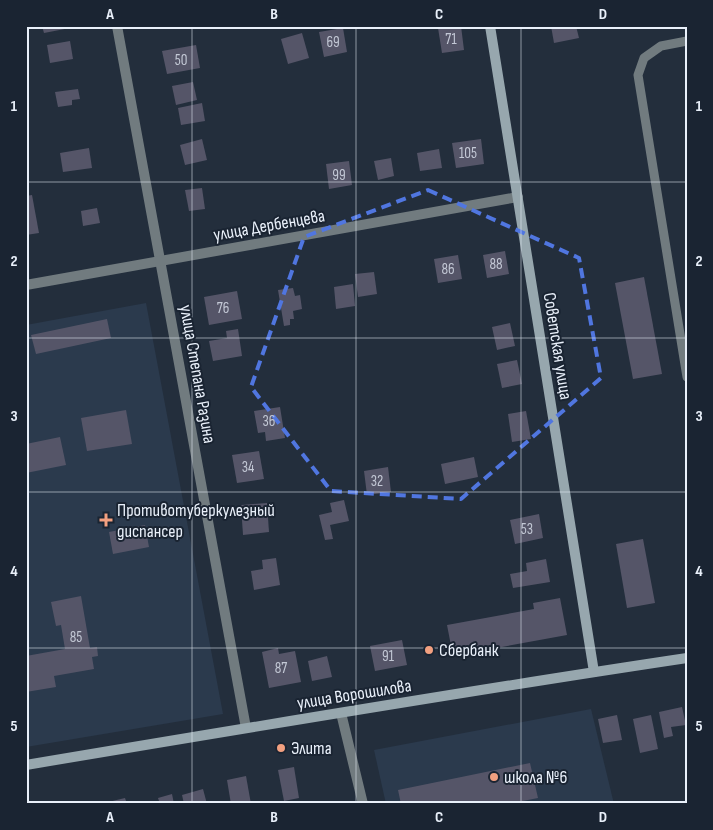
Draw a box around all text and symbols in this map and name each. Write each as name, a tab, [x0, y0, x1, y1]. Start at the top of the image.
text: A	[105, 5, 114, 24]
text: B	[270, 5, 278, 24]
text: C	[435, 5, 443, 24]
text: D	[599, 5, 607, 24]
house number: 71	[445, 30, 457, 49]
house number: 69	[326, 33, 340, 52]
house number: 50	[175, 51, 187, 70]
text: 1	[11, 97, 18, 116]
text: 1	[696, 97, 703, 116]
house number: 105	[459, 144, 477, 163]
house number: 99	[332, 166, 346, 185]
street label: улица Дербенцева	[212, 205, 327, 246]
text: 2	[10, 252, 18, 271]
text: 2	[695, 252, 703, 271]
house number: 88	[489, 255, 503, 274]
house number: 86	[441, 260, 455, 279]
street label: Советская улица	[539, 291, 576, 401]
house number: 76	[217, 299, 229, 318]
street label: улица Степана Разина	[175, 303, 220, 445]
text: 3	[10, 407, 18, 426]
text: 3	[695, 407, 703, 426]
house number: 36	[263, 412, 275, 431]
house number: 34	[242, 458, 254, 477]
house number: 32	[371, 472, 383, 491]
place label: Противотуберкулезный диспансер	[117, 500, 275, 542]
marker: Противотуберкулезный диспансер	[99, 513, 113, 527]
house number: 53	[521, 520, 533, 539]
text: 4	[10, 562, 18, 581]
text: 4	[695, 562, 703, 581]
house number: 85	[70, 628, 82, 647]
place label: Сбербанк	[439, 640, 499, 661]
marker: Сбербанк	[423, 644, 435, 656]
house number: 91	[382, 647, 395, 666]
house number: 87	[275, 659, 287, 678]
street label: улица Ворошилова	[295, 675, 413, 714]
text: 5	[10, 717, 18, 736]
text: 5	[695, 717, 703, 736]
place label: Элита	[291, 738, 332, 759]
marker: Элита	[275, 742, 287, 754]
place label: школа №6	[504, 767, 567, 788]
marker: школа №6	[488, 771, 500, 783]
text: A	[105, 808, 114, 827]
text: B	[270, 808, 278, 827]
text: C	[435, 808, 443, 827]
text: D	[599, 808, 607, 827]

